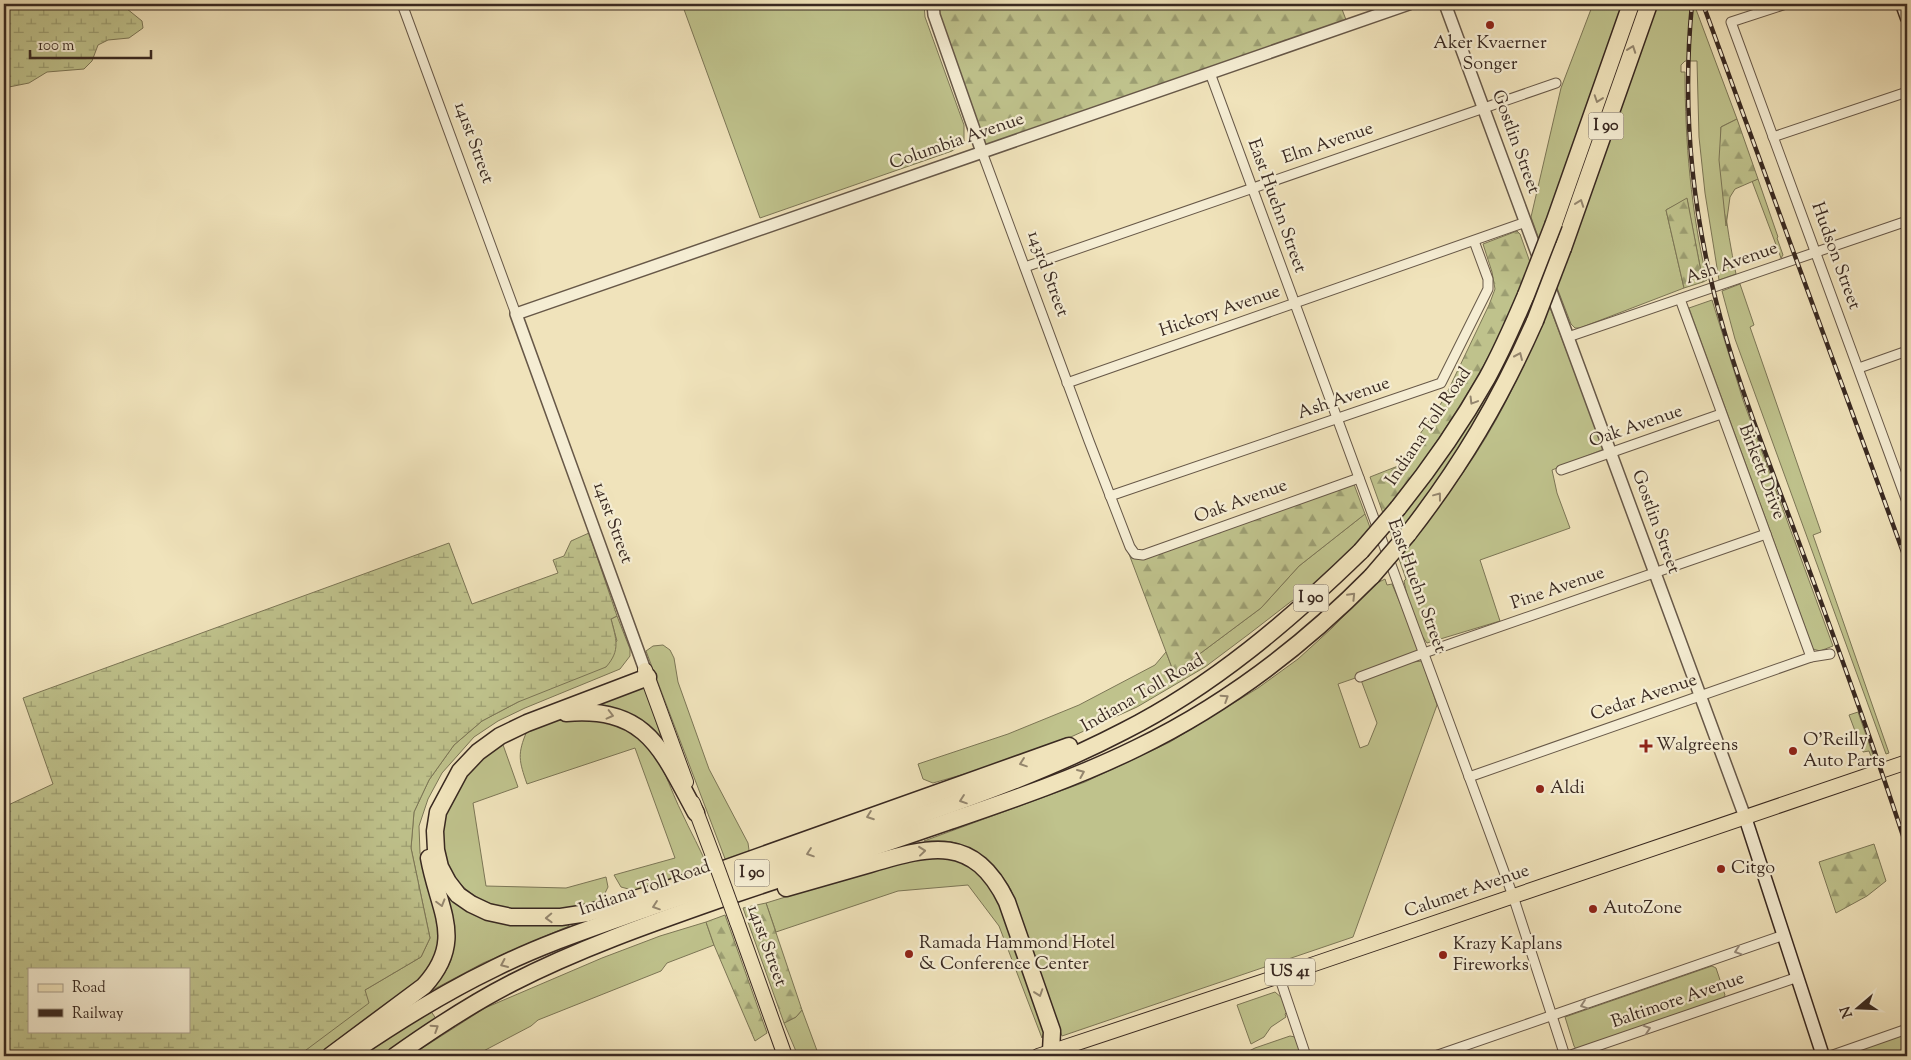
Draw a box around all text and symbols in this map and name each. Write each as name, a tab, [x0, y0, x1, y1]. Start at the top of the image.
marker: Aker Kvaerner Songer	[1484, 19, 1496, 31]
scale bar	[30, 28, 151, 60]
place label: Aker Kvaerner Songer	[1433, 31, 1547, 78]
text: 100 m	[38, 36, 75, 57]
one-way arrow	[1626, 45, 1636, 54]
street label: Gostlin Street	[1484, 86, 1546, 198]
one-way arrow	[1593, 95, 1603, 103]
street label: 141st Street	[446, 99, 500, 187]
street label: Columbia Avenue	[886, 107, 1028, 177]
road number: I 90	[1588, 112, 1624, 140]
street label: Elm Avenue	[1279, 116, 1377, 172]
street label: East Huehn Street	[1240, 135, 1312, 277]
one-way arrow	[1574, 199, 1584, 207]
street label: Hudson Street	[1804, 199, 1866, 313]
street label: 143rd Street	[1019, 227, 1075, 321]
street label: Ash Avenue	[1682, 236, 1782, 292]
street label: Hickory Avenue	[1156, 279, 1284, 345]
one-way arrow	[1513, 352, 1524, 361]
street label: Indiana Toll Road	[1380, 363, 1478, 491]
street label: Ash Avenue	[1294, 371, 1394, 427]
one-way arrow	[1469, 395, 1479, 404]
street label: Oak Avenue	[1586, 399, 1686, 455]
street label: Birkett Drive	[1731, 421, 1791, 523]
street label: Gostlin Street	[1624, 466, 1686, 578]
street label: Oak Avenue	[1191, 473, 1291, 531]
street label: 141st Street	[585, 479, 639, 567]
one-way arrow	[1432, 493, 1440, 502]
street label: East Huehn Street	[1380, 515, 1452, 657]
street label: Pine Avenue	[1508, 561, 1608, 617]
road number: I 90	[1294, 584, 1328, 612]
one-way arrow	[1346, 593, 1355, 602]
street label: Indiana Toll Road	[1077, 648, 1209, 740]
street label: Cedar Avenue	[1587, 668, 1701, 728]
one-way arrow	[1220, 695, 1229, 704]
one-way arrow	[605, 709, 614, 720]
place label: O'Reilly Auto Parts	[1803, 728, 1885, 775]
place label: Walgreens	[1656, 733, 1738, 759]
marker: Walgreens	[1640, 740, 1652, 752]
marker: O'Reilly Auto Parts	[1787, 745, 1799, 757]
one-way arrow	[1019, 757, 1028, 767]
one-way arrow	[1077, 769, 1085, 779]
place label: Aldi	[1550, 776, 1585, 802]
marker: Aldi	[1534, 783, 1546, 795]
one-way arrow	[959, 794, 968, 804]
one-way arrow	[866, 810, 874, 820]
one-way arrow	[918, 846, 926, 857]
one-way arrow	[806, 847, 814, 857]
street label: Indiana Toll Road	[576, 854, 714, 924]
place label: Citgo	[1731, 856, 1775, 882]
street label: Calumet Avenue	[1401, 858, 1533, 926]
road number: I 90	[734, 860, 770, 886]
marker: Citgo	[1715, 863, 1727, 875]
place label: AutoZone	[1603, 896, 1682, 922]
one-way arrow	[435, 898, 445, 906]
one-way arrow	[652, 900, 660, 910]
street label: 141st Street	[739, 902, 793, 990]
marker: AutoZone	[1587, 903, 1599, 915]
one-way arrow	[544, 912, 552, 923]
place label: Ramada Hammond Hotel & Conference Center	[919, 931, 1115, 978]
place label: Krazy Kaplans Fireworks	[1453, 932, 1562, 979]
one-way arrow	[1734, 946, 1742, 956]
marker: Ramada Hammond Hotel & Conference Center	[903, 948, 915, 960]
marker: Krazy Kaplans Fireworks	[1437, 949, 1449, 961]
one-way arrow	[500, 957, 509, 968]
road number: US 41	[1265, 959, 1315, 986]
street label: Baltimore Avenue	[1608, 966, 1748, 1036]
legend	[28, 968, 190, 1032]
text: Road	[72, 978, 106, 999]
north arrow	[1834, 982, 1884, 1032]
one-way arrow	[1033, 988, 1043, 997]
one-way arrow	[1580, 999, 1589, 1009]
text: N	[1836, 1003, 1859, 1020]
text: Railway	[72, 1004, 124, 1025]
one-way arrow	[429, 1025, 439, 1034]
one-way arrow	[1643, 1025, 1651, 1035]

